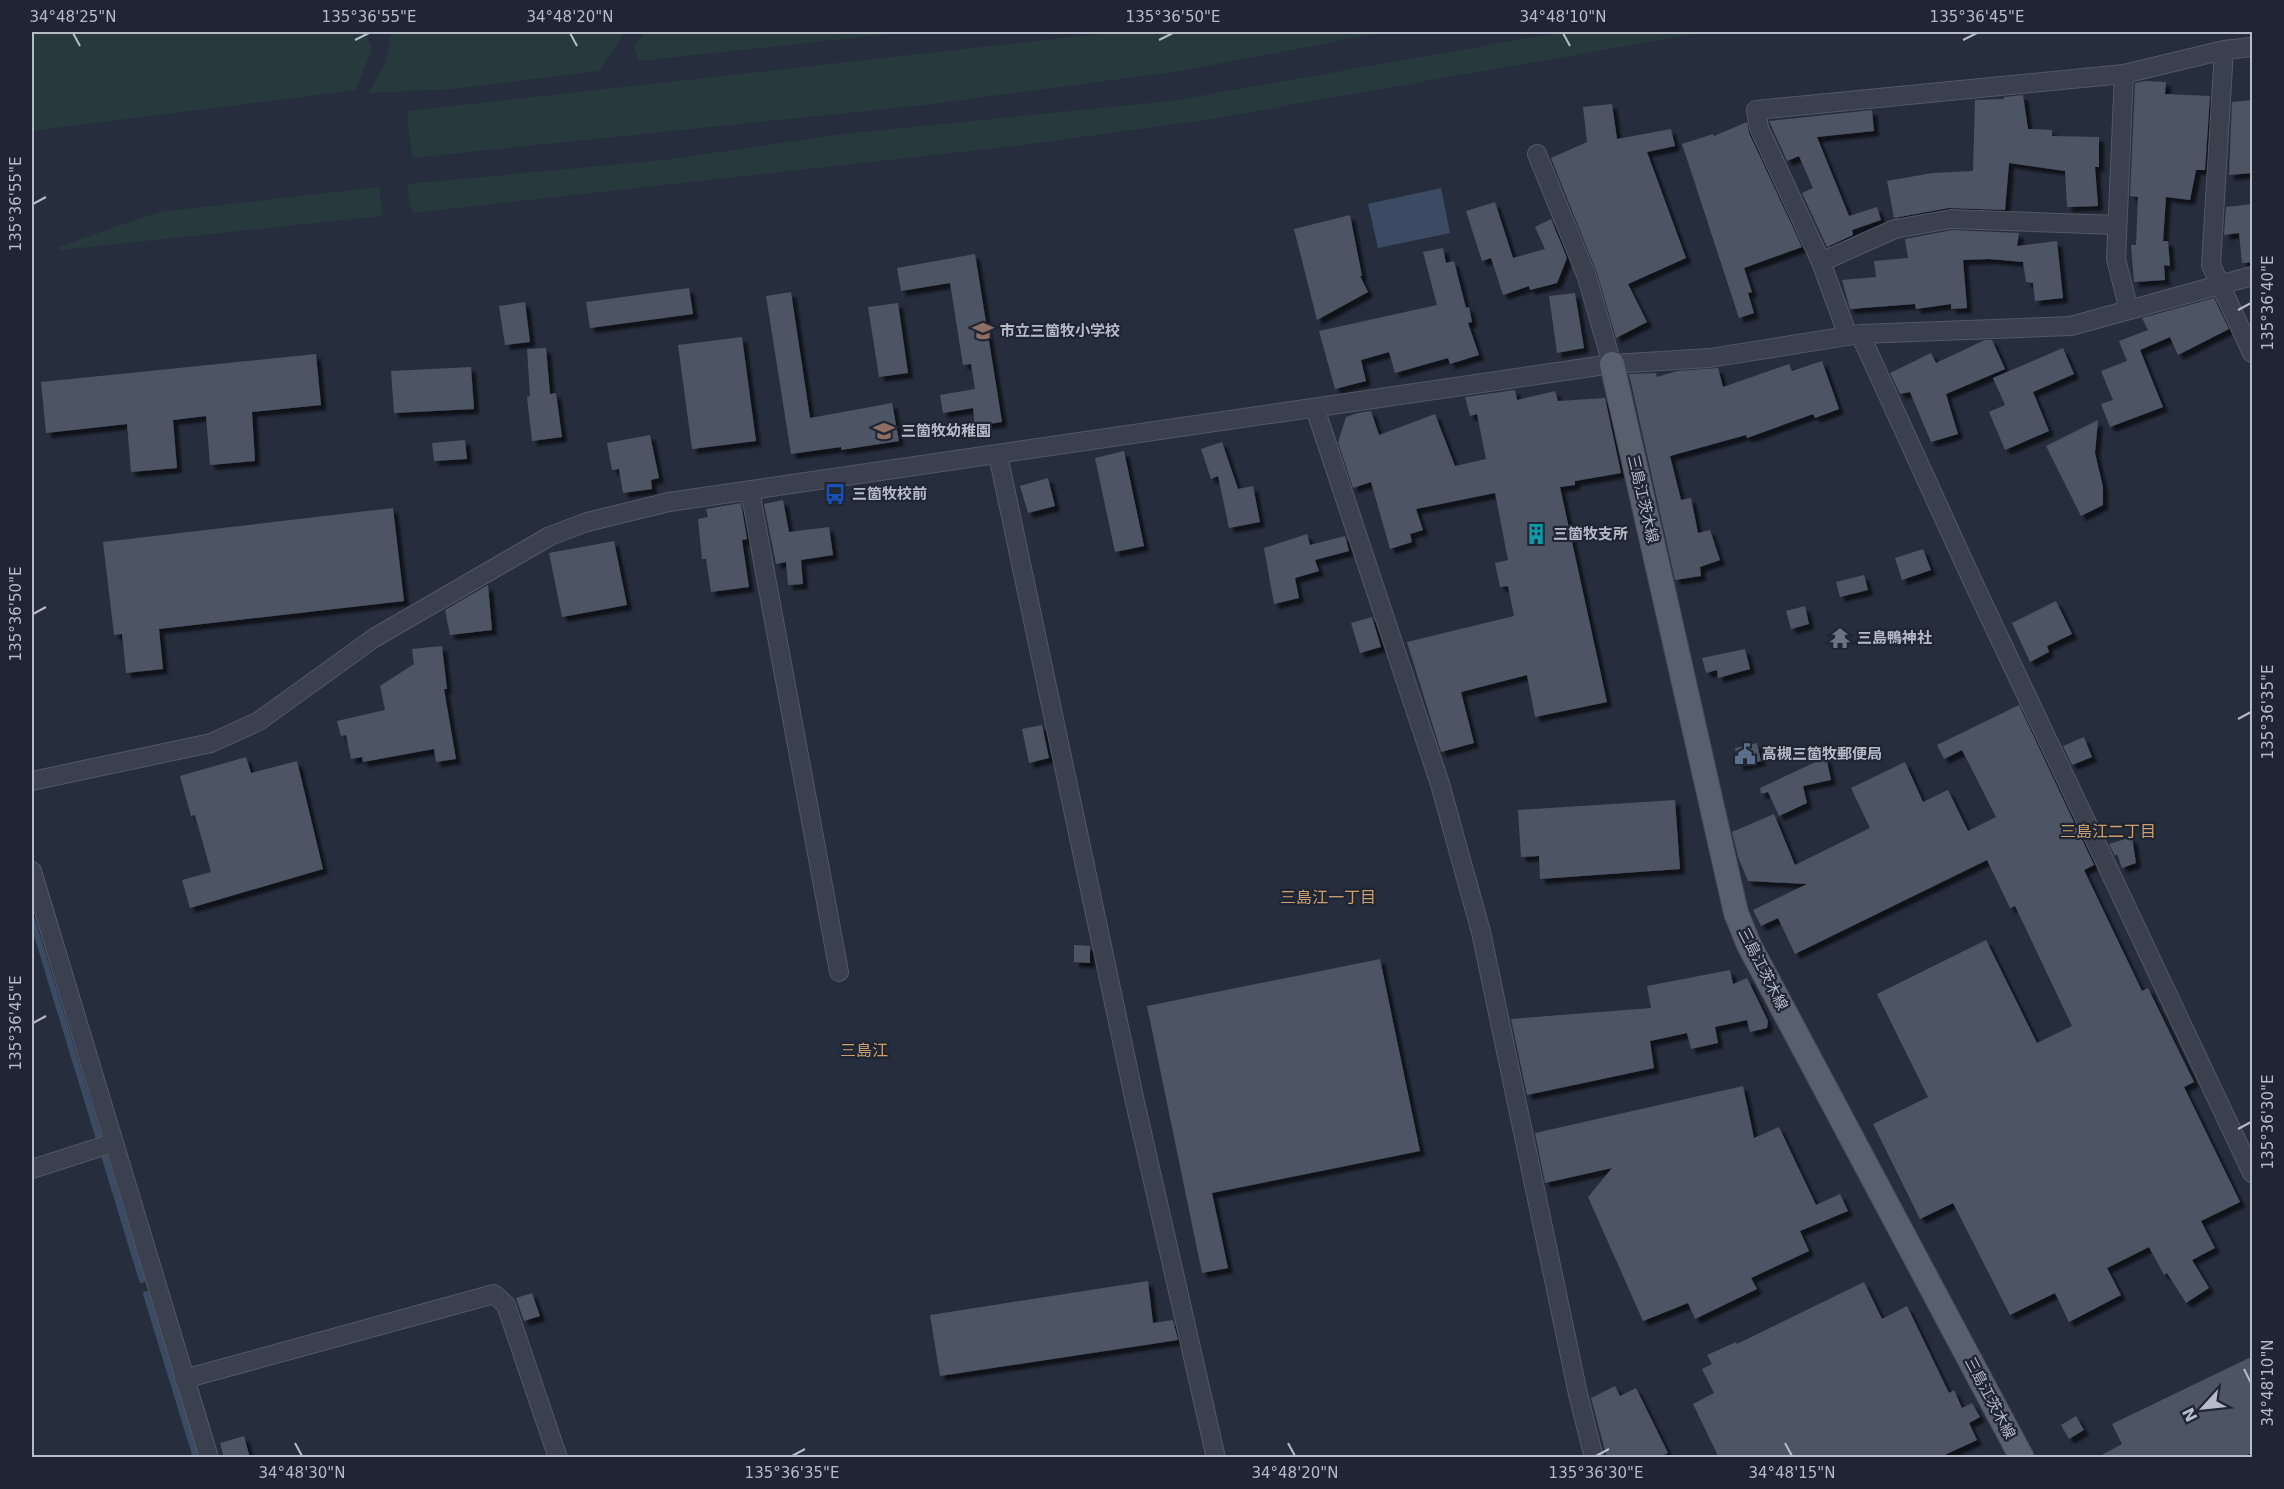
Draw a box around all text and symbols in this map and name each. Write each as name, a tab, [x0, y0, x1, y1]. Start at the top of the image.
text: 34°48'25"N	[29, 8, 117, 26]
text: 135°36'55"E	[322, 8, 416, 26]
text: 34°48'20"N	[526, 8, 614, 26]
text: 135°36'50"E	[1126, 8, 1220, 26]
text: 34°48'10"N	[1519, 8, 1607, 26]
text: 135°36'45"E	[1930, 8, 2024, 26]
text: 135°36'55"E	[7, 157, 25, 251]
text: 135°36'40"E	[2259, 256, 2277, 350]
school or university icon: 市立三箇牧小学校	[971, 319, 995, 343]
place label: 市立三箇牧小学校	[1000, 322, 1120, 340]
school or university icon: 三箇牧幼稚園	[872, 419, 896, 443]
place label: 三箇牧幼稚園	[901, 422, 991, 440]
street label: 三島江茨木線	[1624, 453, 1662, 545]
bus stop icon: 三箇牧校前	[823, 482, 847, 506]
place label: 三箇牧校前	[852, 485, 927, 503]
building icon: 三箇牧支所	[1524, 522, 1548, 546]
place label: 三箇牧支所	[1553, 525, 1628, 543]
text: 135°36'50"E	[7, 567, 25, 661]
temple icon: 三島鴨神社	[1828, 626, 1852, 650]
place label: 三島鴨神社	[1857, 629, 1932, 647]
text: 135°36'35"E	[2259, 665, 2277, 759]
public building icon: 高槻三箇牧郵便局	[1733, 742, 1757, 766]
place label: 高槻三箇牧郵便局	[1762, 745, 1882, 763]
district label: 三島江二丁目	[2060, 822, 2156, 841]
district label: 三島江一丁目	[1280, 888, 1376, 907]
street label: 三島江茨木線	[1735, 925, 1791, 1013]
text: 135°36'45"E	[7, 976, 25, 1070]
district label: 三島江	[840, 1041, 888, 1060]
text: 135°36'30"E	[2259, 1075, 2277, 1169]
text: 34°48'10"N	[2259, 1339, 2277, 1427]
street label: 三島江茨木線	[1961, 1354, 2019, 1442]
north arrow	[2173, 1378, 2233, 1438]
text: N	[2179, 1404, 2202, 1425]
text: 34°48'30"N	[258, 1464, 346, 1482]
text: 135°36'35"E	[745, 1464, 839, 1482]
text: 34°48'20"N	[1251, 1464, 1339, 1482]
text: 135°36'30"E	[1549, 1464, 1643, 1482]
text: 34°48'15"N	[1748, 1464, 1836, 1482]

